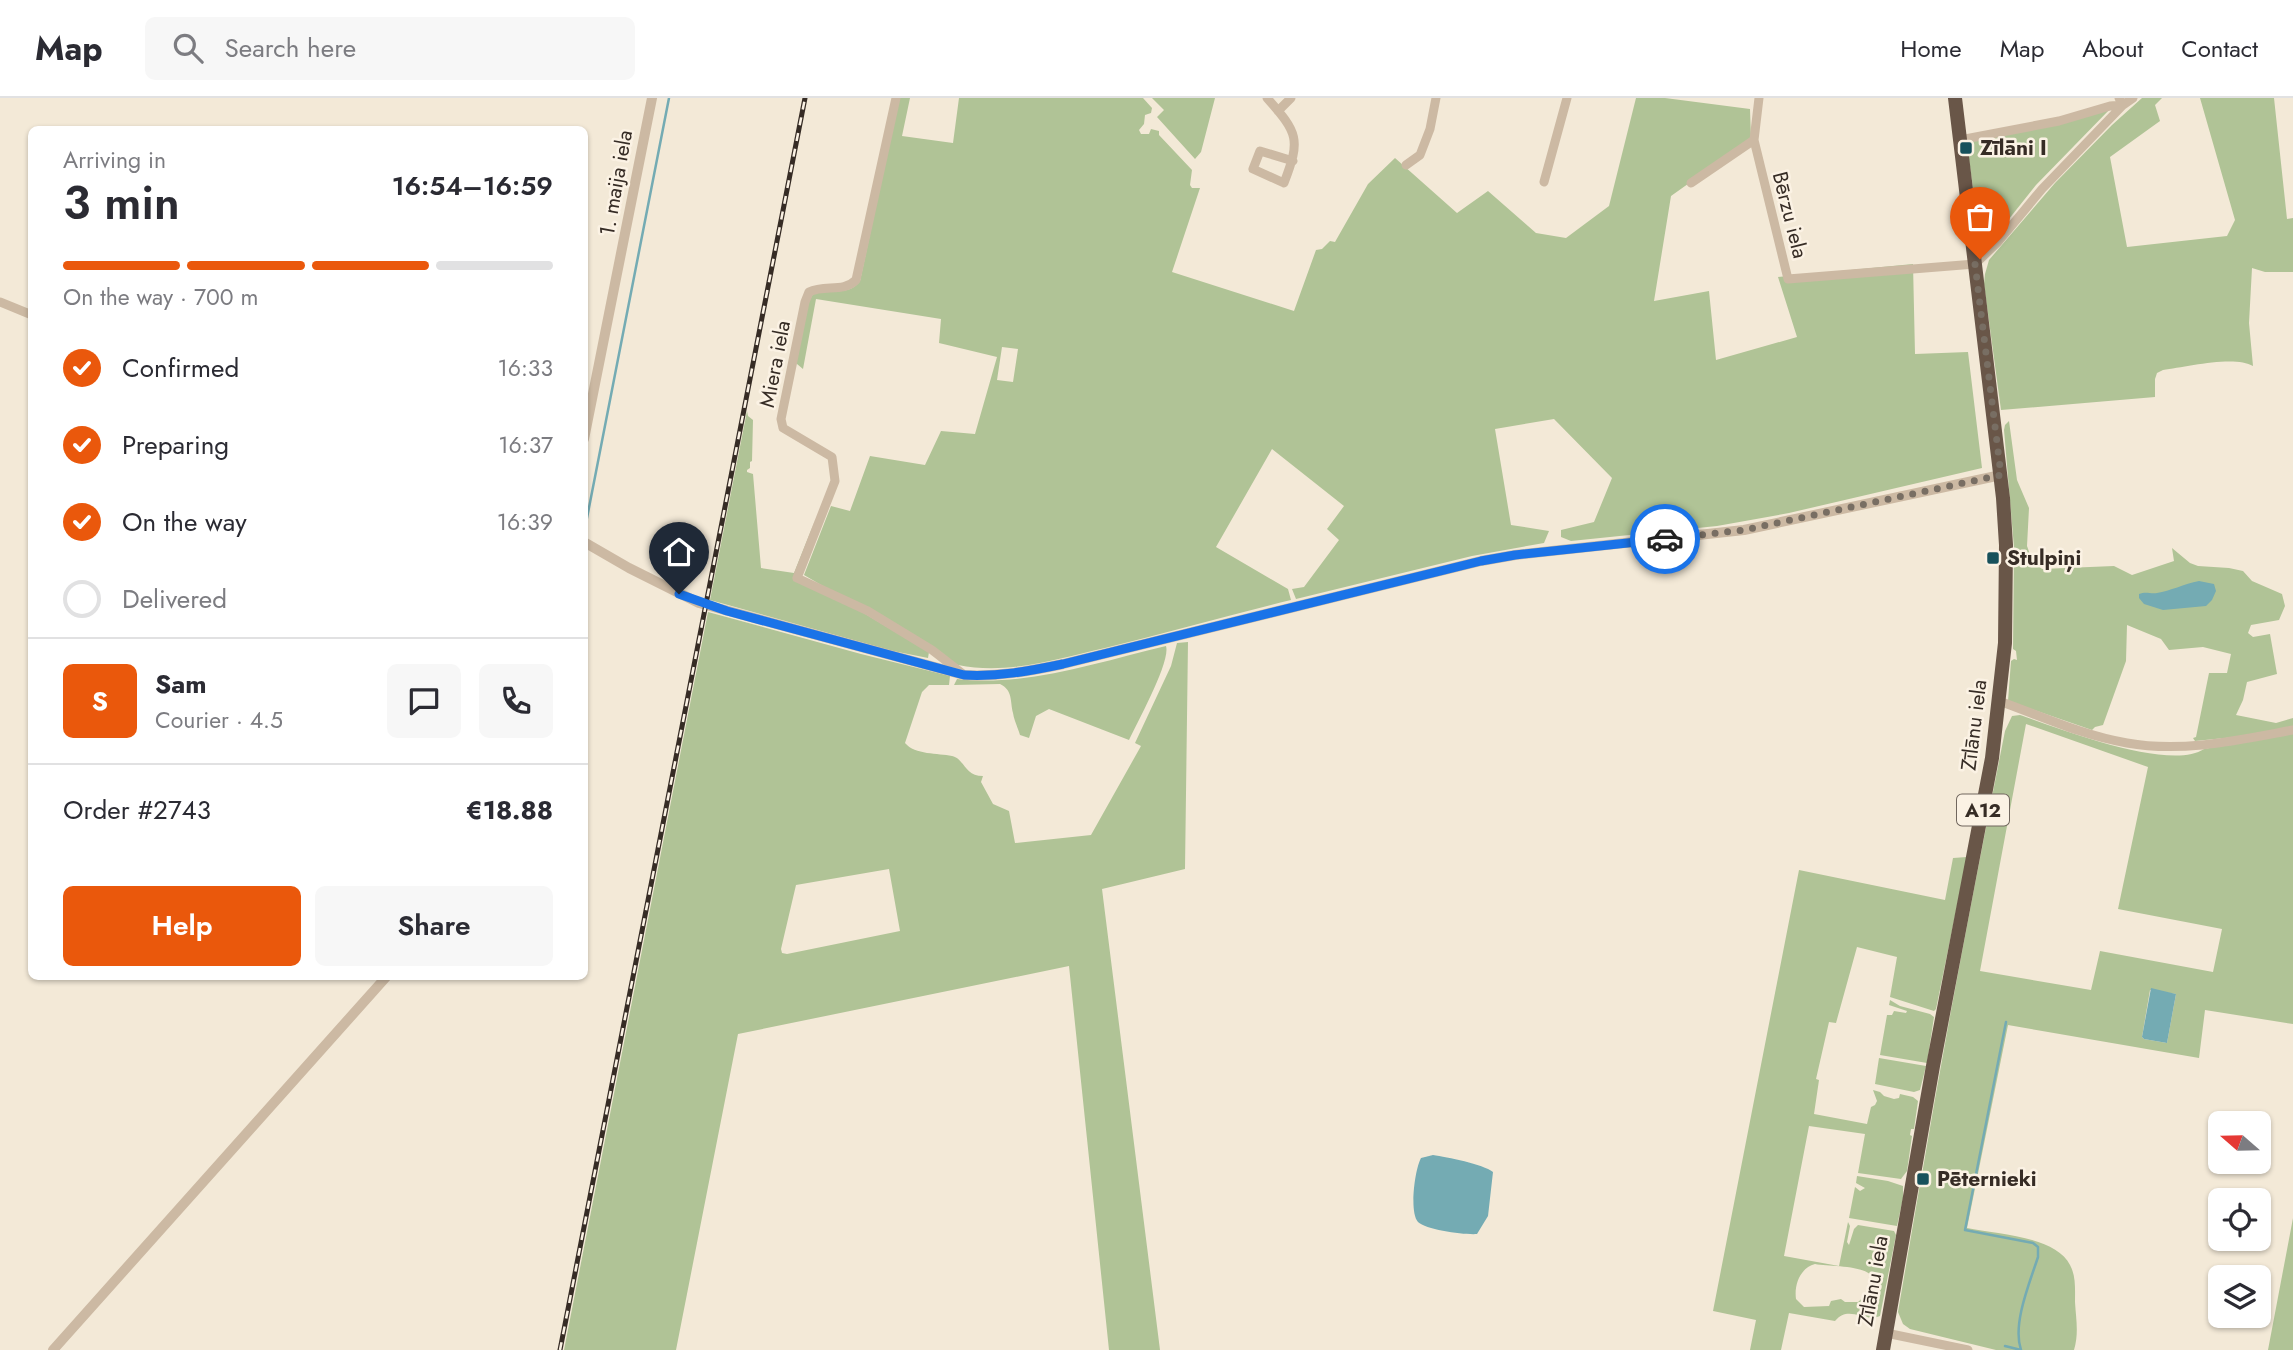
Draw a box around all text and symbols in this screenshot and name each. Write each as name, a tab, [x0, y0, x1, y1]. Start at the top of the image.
search box	[145, 17, 635, 80]
text: Map	[35, 25, 103, 72]
icon: search	[169, 29, 207, 67]
text: Search here	[225, 29, 356, 67]
text: Home	[1900, 31, 1962, 66]
text: Map	[2000, 31, 2044, 66]
text: About	[2082, 31, 2143, 66]
text: Contact	[2181, 31, 2258, 66]
street label: 1. maija iela	[592, 128, 640, 238]
place label: Zīlāni I	[1980, 133, 2047, 163]
marker: Zīlāni I	[1958, 140, 1974, 156]
text: Arriving in	[63, 143, 166, 177]
text: 16:54–16:59	[392, 167, 553, 205]
street label: Bērzu iela	[1765, 169, 1815, 261]
text: 3 min	[63, 170, 180, 236]
pin	[1950, 187, 2010, 259]
icon: bag	[1961, 198, 1999, 236]
text: On the way · 700 m	[63, 280, 258, 314]
street label: Miera iela	[752, 318, 798, 410]
icon: check	[63, 349, 101, 387]
text: Confirmed	[122, 349, 239, 387]
text: 16:33	[497, 351, 553, 385]
icon: check	[63, 426, 101, 464]
text: Preparing	[122, 426, 229, 464]
text: 16:37	[498, 428, 553, 462]
icon: check	[63, 503, 101, 541]
text: On the way	[122, 503, 247, 541]
courier	[1630, 504, 1700, 574]
text: 16:39	[497, 505, 553, 539]
icon: car	[1646, 520, 1684, 558]
pin	[649, 522, 709, 594]
icon: home	[660, 533, 698, 571]
place label: Stulpiņi	[2007, 543, 2081, 573]
marker: Stulpiņi	[1985, 550, 2001, 566]
text: Delivered	[122, 580, 227, 618]
button: chat	[387, 664, 461, 738]
button: phone	[479, 664, 553, 738]
text: Sam	[155, 665, 207, 703]
street label: Zīlānu iela	[1954, 678, 1994, 772]
text: S	[92, 682, 108, 720]
text: Courier · 4.5	[155, 703, 283, 737]
text: Order #2743	[63, 791, 211, 829]
text: €18.88	[466, 791, 553, 829]
road number: A12	[1957, 794, 2009, 825]
button: Help	[63, 886, 301, 966]
button: Share	[315, 886, 553, 966]
north arrow	[2208, 1111, 2272, 1174]
map controls	[2208, 1111, 2271, 1328]
place label: Pēternieki	[1937, 1164, 2037, 1194]
marker: Pēternieki	[1915, 1171, 1931, 1187]
button: locate	[2208, 1188, 2271, 1251]
street label: Zīlānu iela	[1850, 1233, 1896, 1329]
button: layers	[2208, 1265, 2271, 1328]

